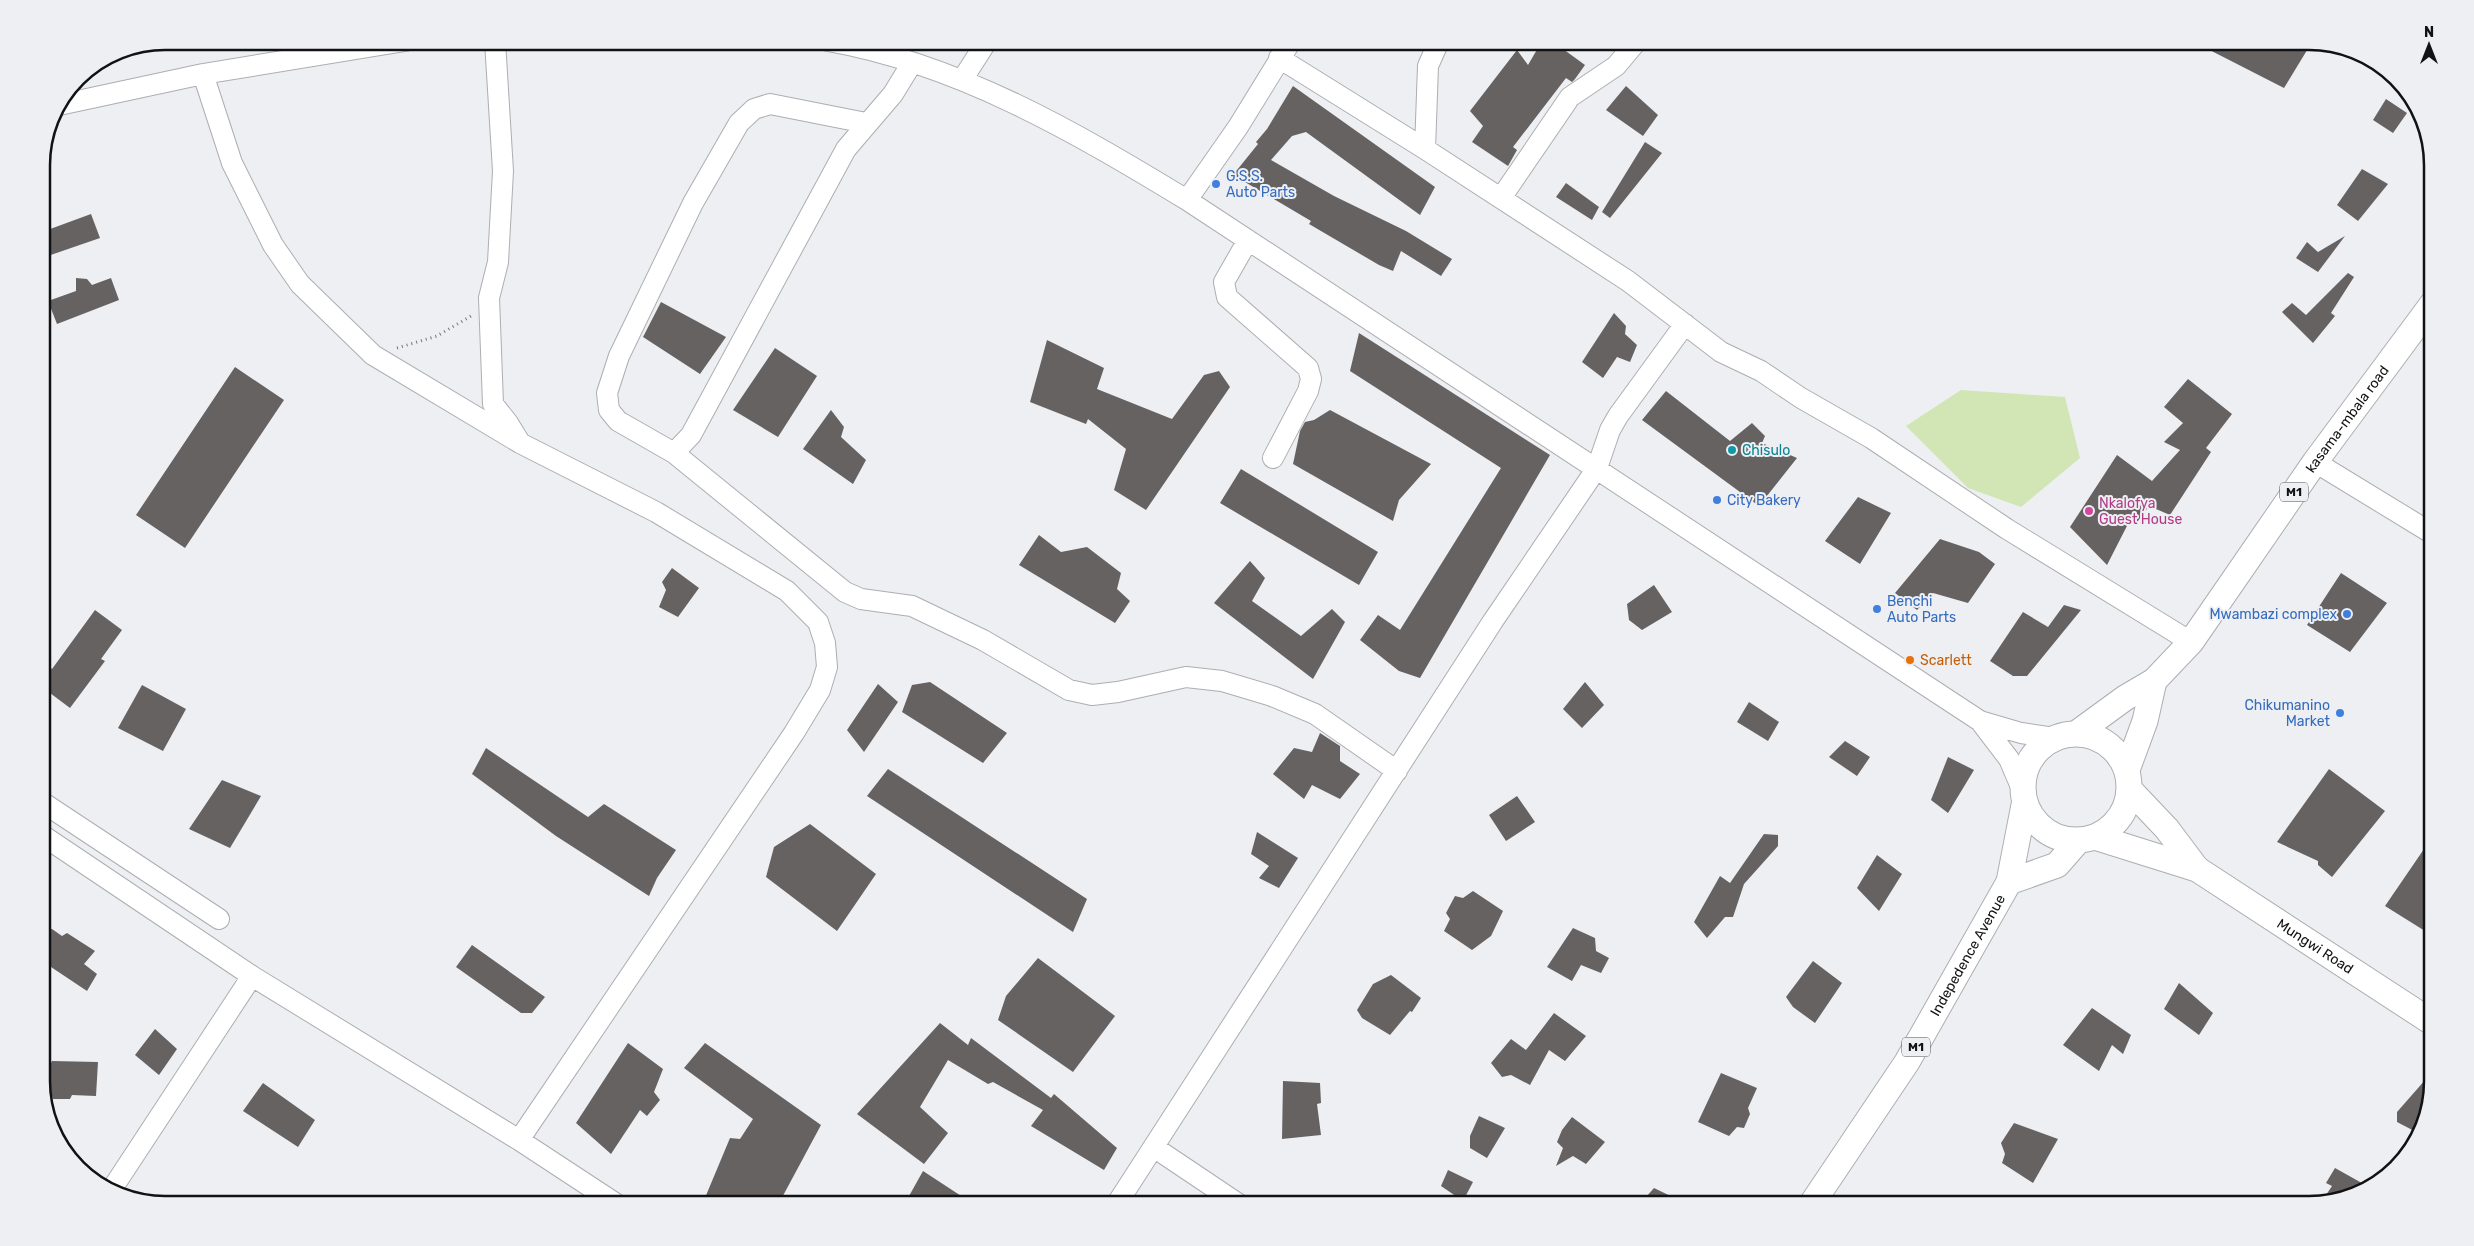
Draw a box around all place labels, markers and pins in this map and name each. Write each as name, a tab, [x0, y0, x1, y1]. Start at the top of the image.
place label: G.S.S. Auto Parts	[1226, 168, 1295, 201]
marker: G.S.S. Auto Parts	[1210, 178, 1222, 190]
place label: Chisulo	[1742, 442, 1790, 459]
marker: Chisulo	[1726, 444, 1738, 456]
place label: City Bakery	[1727, 492, 1801, 509]
marker: City Bakery	[1711, 494, 1723, 506]
place label: Nkalofya Guest House	[2099, 495, 2182, 528]
marker: Nkalofya Guest House	[2083, 505, 2095, 517]
place label: Benchi Auto Parts	[1887, 593, 1956, 626]
marker: Benchi Auto Parts	[1871, 603, 1883, 615]
place label: Mwambazi complex	[2210, 606, 2337, 623]
marker: Mwambazi complex	[2341, 608, 2353, 620]
place label: Scarlett	[1920, 652, 1972, 669]
marker: Scarlett	[1904, 654, 1916, 666]
place label: Chikumanino Market	[2245, 697, 2331, 730]
marker: Chikumanino Market	[2334, 707, 2346, 719]

